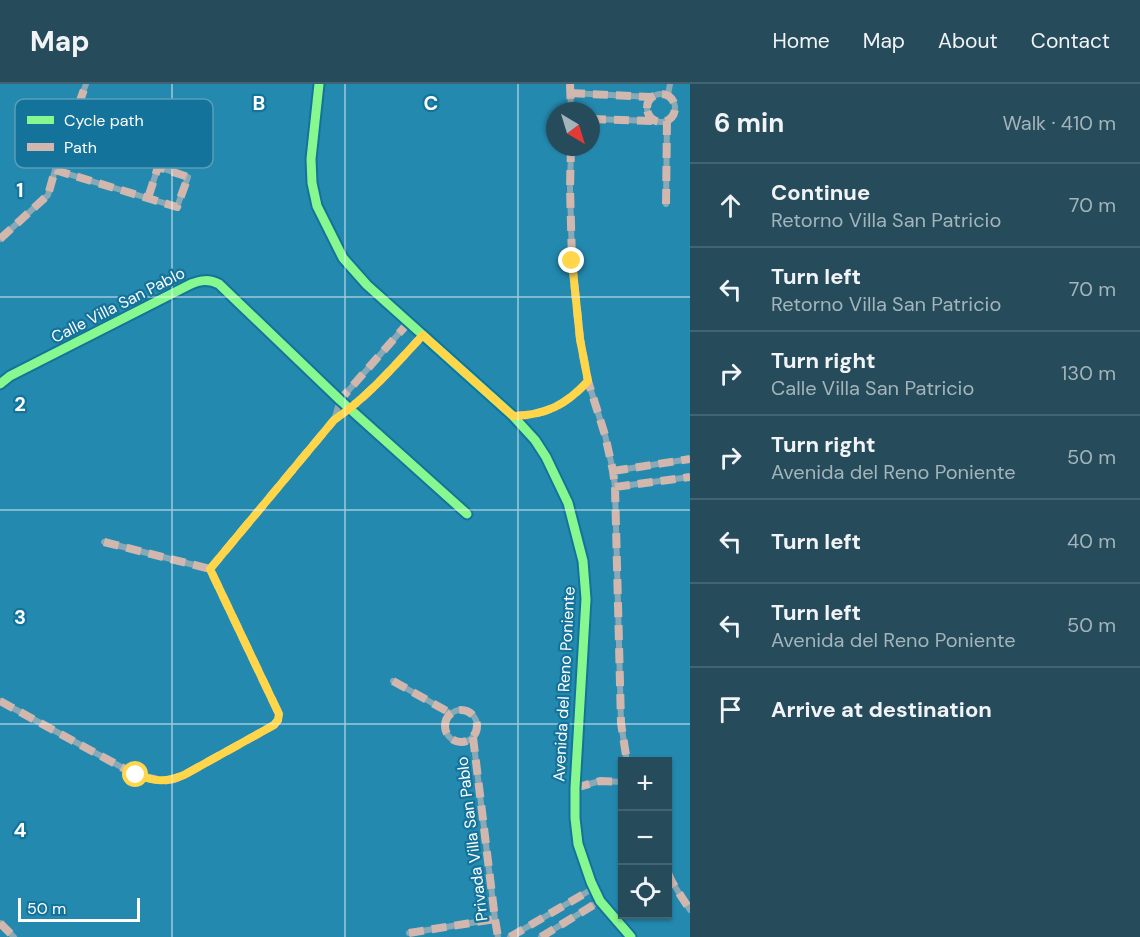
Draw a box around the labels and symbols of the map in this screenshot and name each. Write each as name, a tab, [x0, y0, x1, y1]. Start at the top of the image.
text: B	[253, 90, 265, 116]
text: C	[424, 90, 438, 116]
legend	[15, 99, 213, 168]
north arrow	[546, 102, 600, 156]
text: Cycle path	[64, 110, 144, 131]
text: Path	[64, 137, 97, 158]
text: 1	[16, 177, 24, 203]
route end	[558, 247, 584, 273]
street label: Calle Villa San Pablo	[48, 262, 188, 348]
text: 2	[14, 391, 26, 417]
street label: Avenida del Reno Poniente	[548, 586, 580, 782]
text: 3	[14, 604, 26, 630]
street label: Privada Villa San Pablo	[451, 756, 493, 922]
route start	[122, 761, 148, 787]
text: 4	[14, 817, 27, 843]
scale bar	[18, 895, 140, 922]

